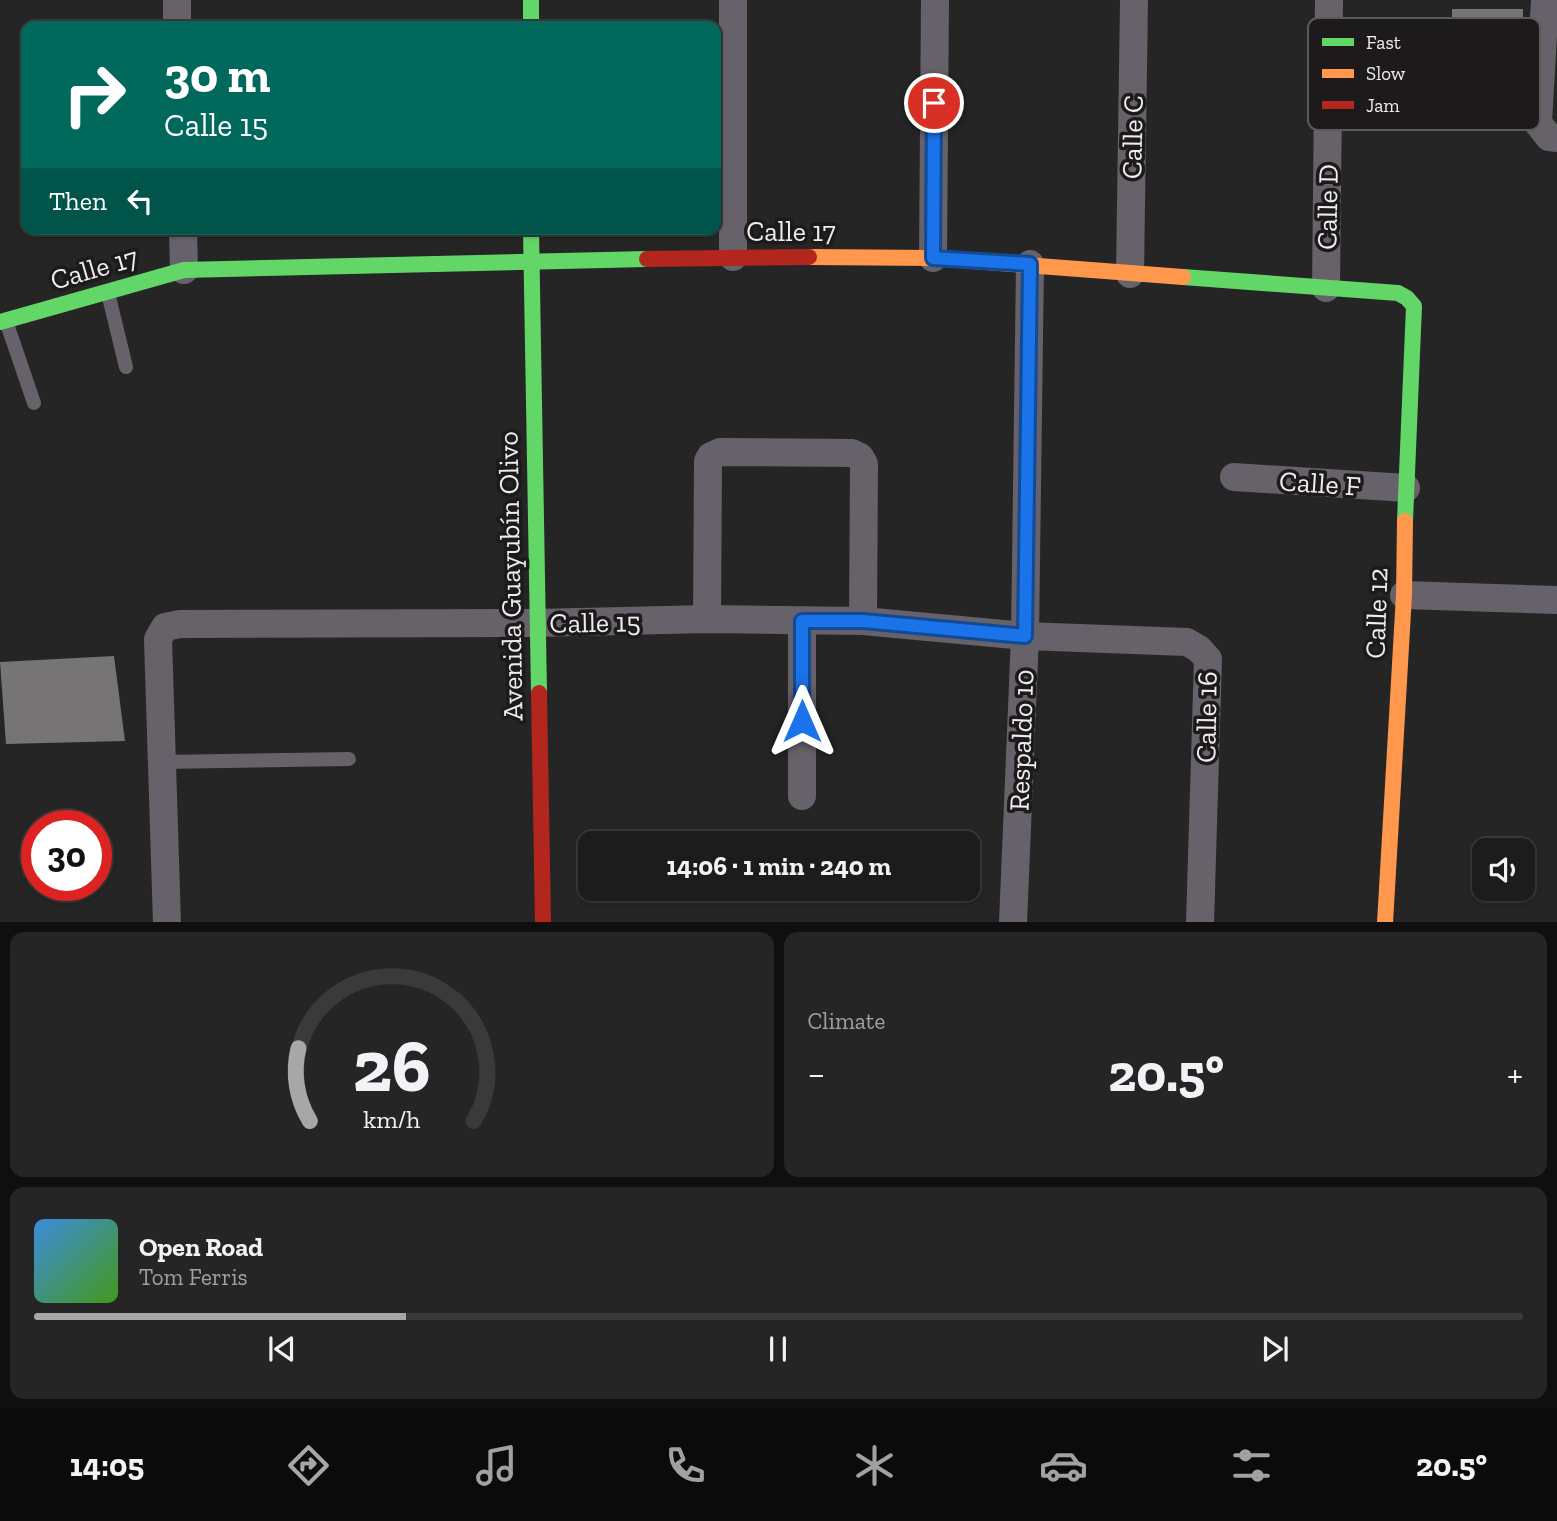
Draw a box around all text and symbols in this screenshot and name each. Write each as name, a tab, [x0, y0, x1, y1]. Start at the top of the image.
legend	[1308, 18, 1540, 130]
text: Fast	[1366, 31, 1401, 54]
text: 30 m	[164, 46, 270, 105]
icon: right	[49, 49, 140, 140]
text: Slow	[1366, 62, 1406, 85]
pin	[904, 73, 964, 133]
icon: arrive	[915, 84, 953, 122]
text: Jam	[1366, 94, 1400, 117]
street label: Calle C	[1115, 95, 1150, 179]
text: Calle 15	[164, 106, 268, 144]
street label: Calle D	[1310, 164, 1345, 250]
icon: left	[121, 182, 159, 220]
text: Then	[49, 185, 107, 217]
street label: Calle 17	[746, 215, 836, 248]
street label: Calle 17	[47, 240, 142, 297]
street label: Avenida Guayubín Olivo	[491, 431, 530, 721]
street label: Calle F	[1278, 464, 1362, 503]
street label: Calle 12	[1358, 567, 1395, 659]
street label: Calle 15	[549, 605, 641, 640]
street label: Respaldo 10	[1003, 669, 1040, 811]
street label: Calle 16	[1189, 671, 1224, 763]
position arrow	[765, 684, 839, 758]
speed limit sign: 30	[21, 810, 112, 901]
map controls	[1472, 838, 1535, 901]
button: sound	[1472, 838, 1535, 901]
text: 14:06 · 1 min · 240 m	[667, 850, 891, 882]
text: Climate	[808, 1007, 885, 1035]
text: 26	[353, 1022, 431, 1110]
text: 20.5°	[1108, 1042, 1224, 1104]
text: −	[808, 1051, 825, 1097]
text: +	[1507, 1051, 1523, 1097]
text: km/h	[363, 1103, 420, 1133]
text: Open Road	[139, 1231, 263, 1263]
text: Tom Ferris	[139, 1263, 248, 1291]
icon: previous	[263, 1330, 301, 1368]
icon: pause	[759, 1330, 797, 1368]
icon: next	[1256, 1330, 1294, 1368]
icon: directions	[284, 1441, 333, 1490]
icon: music	[472, 1441, 521, 1490]
icon: phone	[661, 1441, 710, 1490]
icon: climate	[850, 1441, 899, 1490]
icon: car	[1039, 1441, 1088, 1490]
icon: filters	[1227, 1441, 1276, 1490]
text: 14:05	[70, 1446, 144, 1484]
text: 20.5°	[1416, 1446, 1487, 1484]

